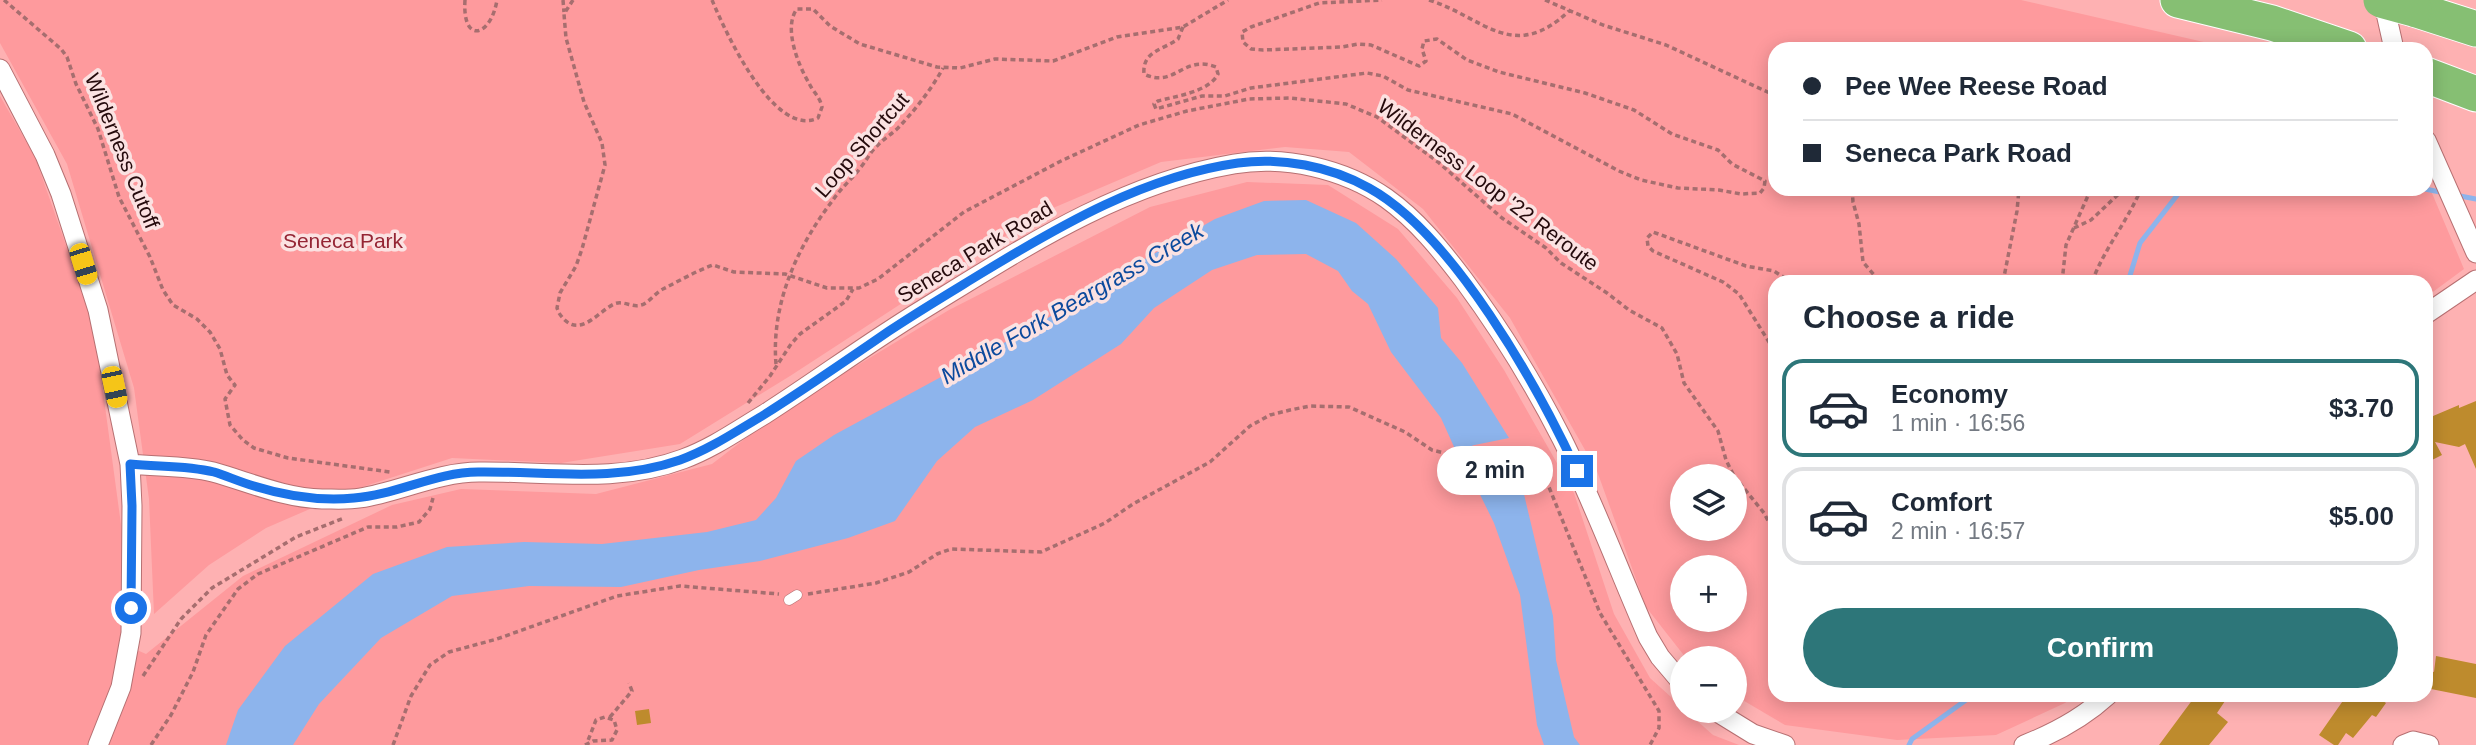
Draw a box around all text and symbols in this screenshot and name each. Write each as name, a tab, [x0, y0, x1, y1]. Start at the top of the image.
street label: Wilderness Cutoff	[81, 70, 164, 232]
text: Pee Wee Reese Road	[1845, 71, 2108, 101]
street label: Loop Shortcut	[810, 88, 913, 202]
street label: Wilderness Loop '22 Reroute	[1373, 94, 1603, 275]
text: Seneca Park Road	[1845, 138, 2072, 168]
street label: Seneca Park Road	[893, 196, 1056, 307]
water label: Middle Fork Beargrass Creek	[936, 216, 1209, 389]
park label: Seneca Park	[283, 229, 404, 252]
car	[67, 241, 100, 287]
text: Choose a ride	[1803, 299, 2015, 335]
car	[100, 364, 129, 410]
icon: car	[1807, 377, 1870, 440]
text: Economy	[1891, 379, 2008, 409]
text: $3.70	[2329, 393, 2394, 423]
text: 1 min · 16:56	[1891, 410, 2025, 436]
callout: 2 min	[1437, 447, 1552, 496]
route end	[1561, 455, 1593, 487]
text: 2 min	[1465, 457, 1525, 483]
map controls	[1670, 464, 1747, 723]
button: layers	[1670, 464, 1747, 541]
icon: car	[1807, 485, 1870, 548]
text: Comfort	[1891, 487, 1992, 517]
text: $5.00	[2329, 501, 2394, 531]
text: 2 min · 16:57	[1891, 518, 2025, 544]
button: +	[1670, 555, 1747, 632]
route start	[115, 592, 147, 624]
button: Confirm	[1803, 608, 2398, 688]
button: −	[1670, 646, 1747, 723]

